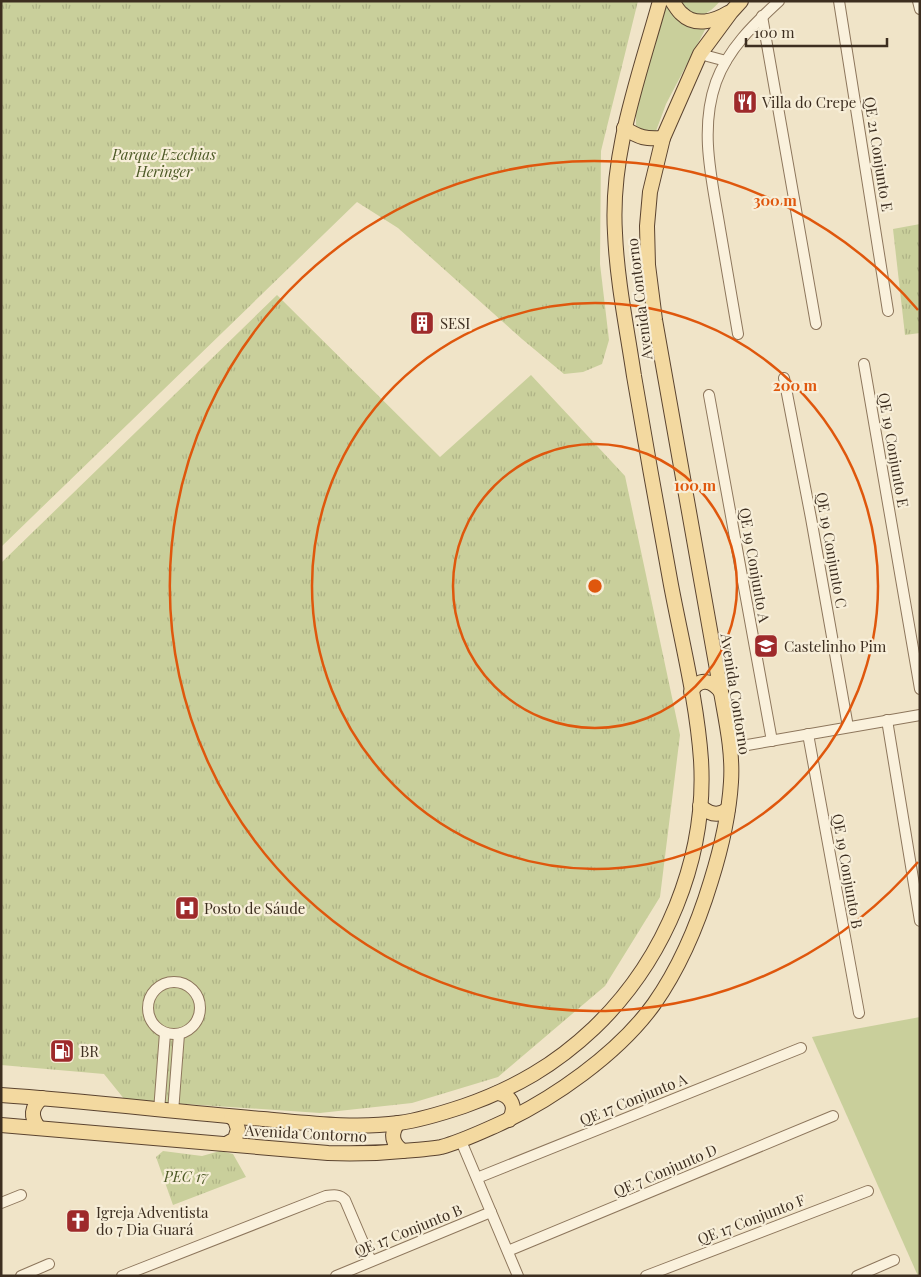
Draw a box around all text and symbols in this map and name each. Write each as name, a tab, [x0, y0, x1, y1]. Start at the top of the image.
scale bar	[746, 15, 887, 47]
text: 100 m	[754, 22, 795, 42]
restaurant icon: Villa do Crepe	[732, 89, 758, 115]
place label: Villa do Crepe	[761, 92, 856, 112]
street label: QE 21 Conjunto E	[860, 95, 898, 213]
park label: Parque Ezechias Heringer	[111, 144, 216, 181]
text: 300 m	[753, 190, 797, 210]
street label: Avenida Contorno	[622, 237, 656, 362]
building icon: SESI	[409, 310, 435, 336]
place label: SESI	[440, 313, 470, 333]
text: 200 m	[773, 375, 818, 395]
street label: QE 19 Conjunto E	[874, 391, 914, 509]
text: 100 m	[674, 475, 717, 495]
street label: QE 19 Conjunto C	[812, 490, 852, 610]
street label: QE 19 Conjunto A	[735, 506, 775, 624]
centre of rings	[586, 577, 604, 595]
street label: Avenida Contorno	[716, 631, 755, 756]
school or university icon: Castelinho Pim	[753, 633, 779, 659]
place label: Castelinho Pim	[784, 636, 887, 656]
street label: QE 19 Conjunto B	[828, 812, 868, 930]
hospital icon: Posto de Sáude	[174, 895, 200, 921]
place label: Posto de Sáude	[204, 898, 305, 918]
fuel station icon: BR	[49, 1038, 75, 1064]
place label: BR	[80, 1041, 99, 1061]
street label: QE 17 Conjunto A	[576, 1068, 690, 1130]
street label: Avenida Contorno	[243, 1120, 368, 1146]
street label: QE 7 Conjunto D	[610, 1139, 720, 1201]
park label: PEC 17	[163, 1166, 210, 1186]
street label: QE 17 Conjunto F	[694, 1189, 808, 1249]
street label: QE 17 Conjunto B	[351, 1199, 465, 1261]
place label: Igreja Adventista do 7 Dia Guará	[96, 1202, 209, 1239]
church icon: Igreja Adventista do 7 Dia Guará	[65, 1208, 91, 1234]

